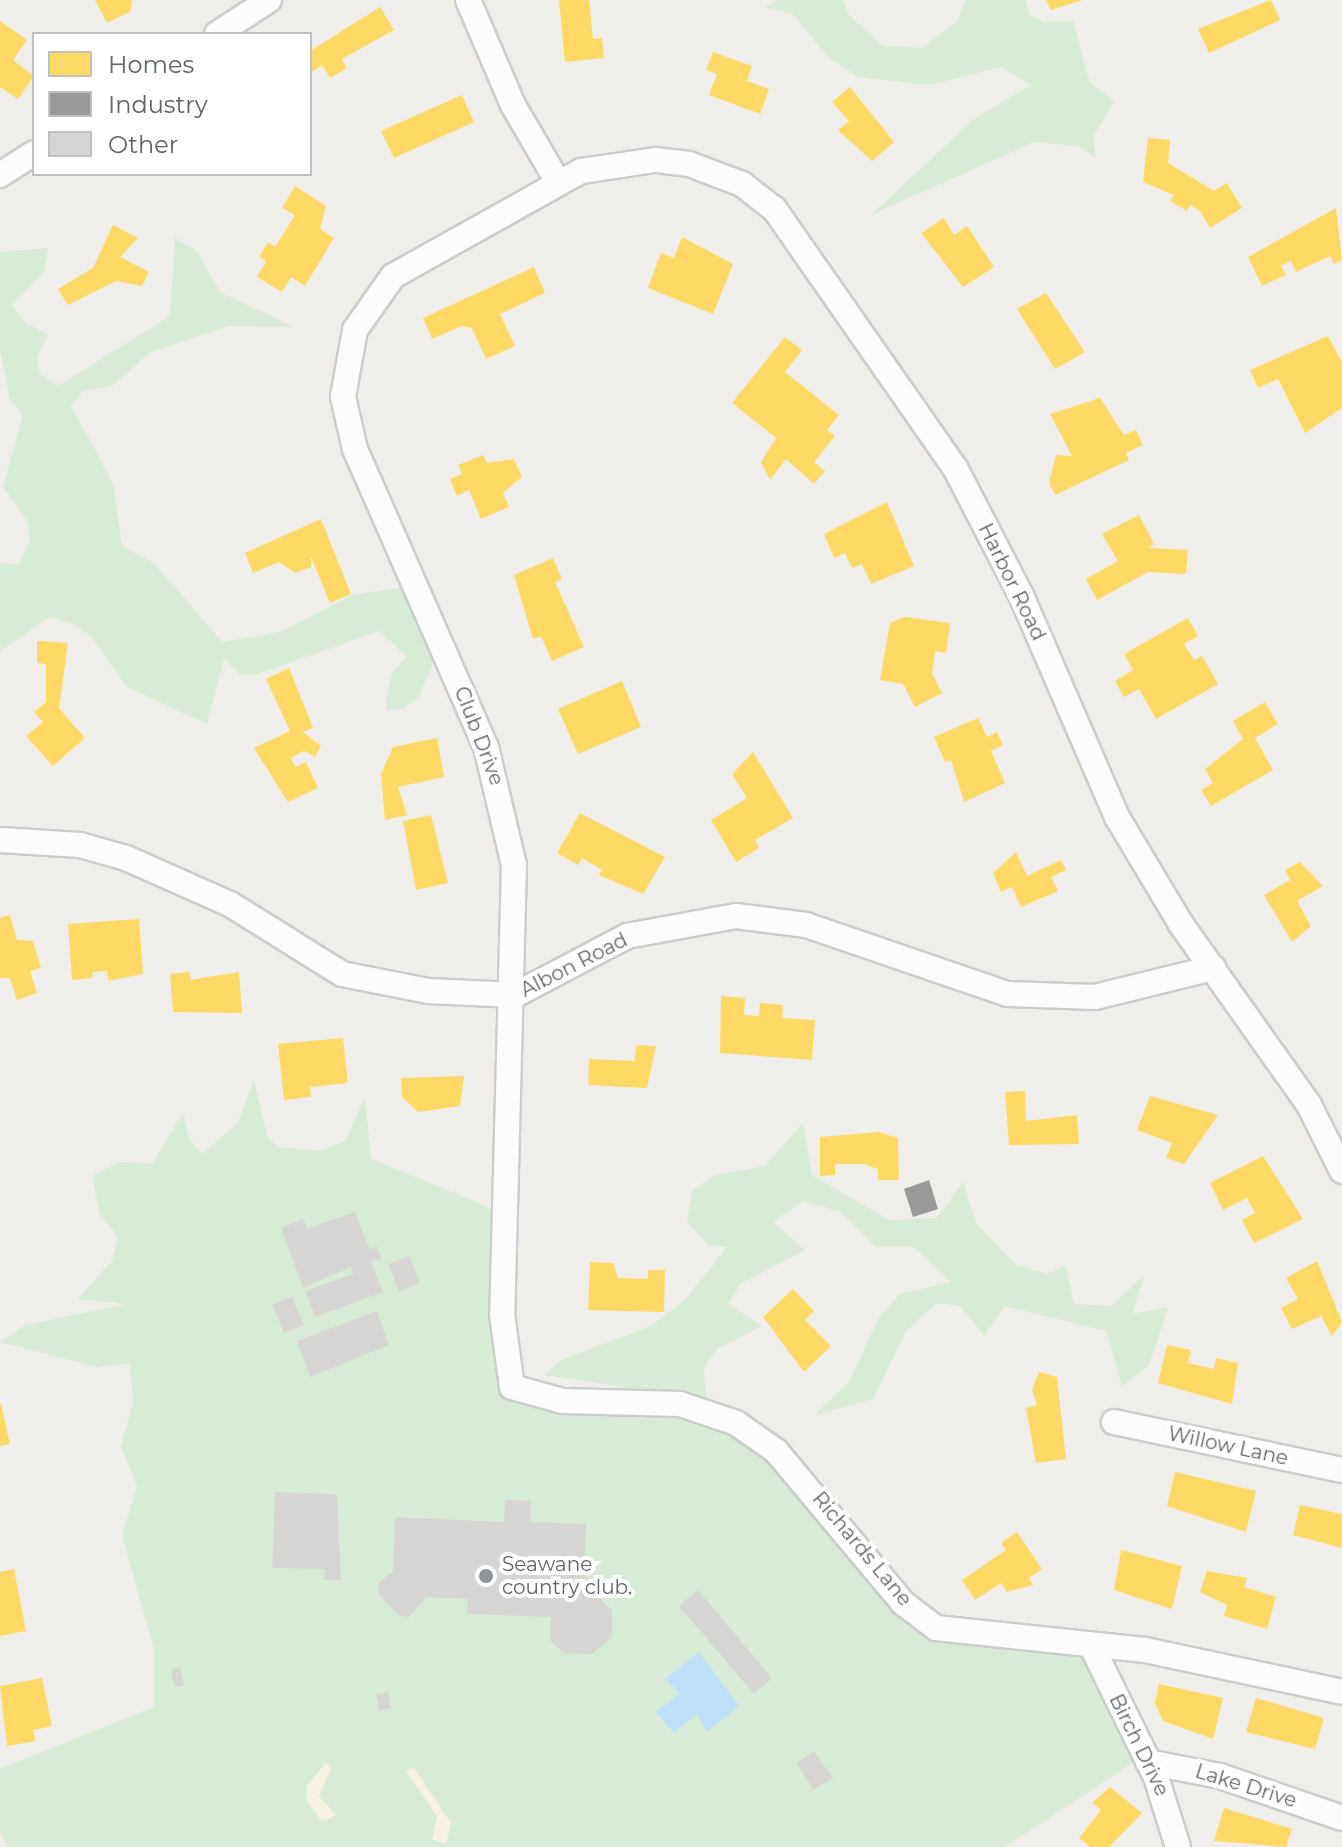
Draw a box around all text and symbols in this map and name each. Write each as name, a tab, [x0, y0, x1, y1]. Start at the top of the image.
legend	[32, 32, 312, 176]
text: Homes	[108, 50, 194, 79]
text: Industry	[108, 90, 208, 119]
text: Other	[108, 130, 178, 159]
street label: Harbor Road	[973, 519, 1051, 645]
street label: Club Drive	[449, 683, 509, 789]
street label: Albon Road	[516, 928, 632, 1002]
street label: Willow Lane	[1166, 1422, 1290, 1470]
street label: Richards Lane	[807, 1487, 917, 1611]
place label: Seawane country club.	[502, 1552, 632, 1599]
marker: Seawane country club.	[477, 1567, 495, 1585]
street label: Birch Drive	[1104, 1690, 1174, 1800]
street label: Lake Drive	[1192, 1759, 1300, 1813]

